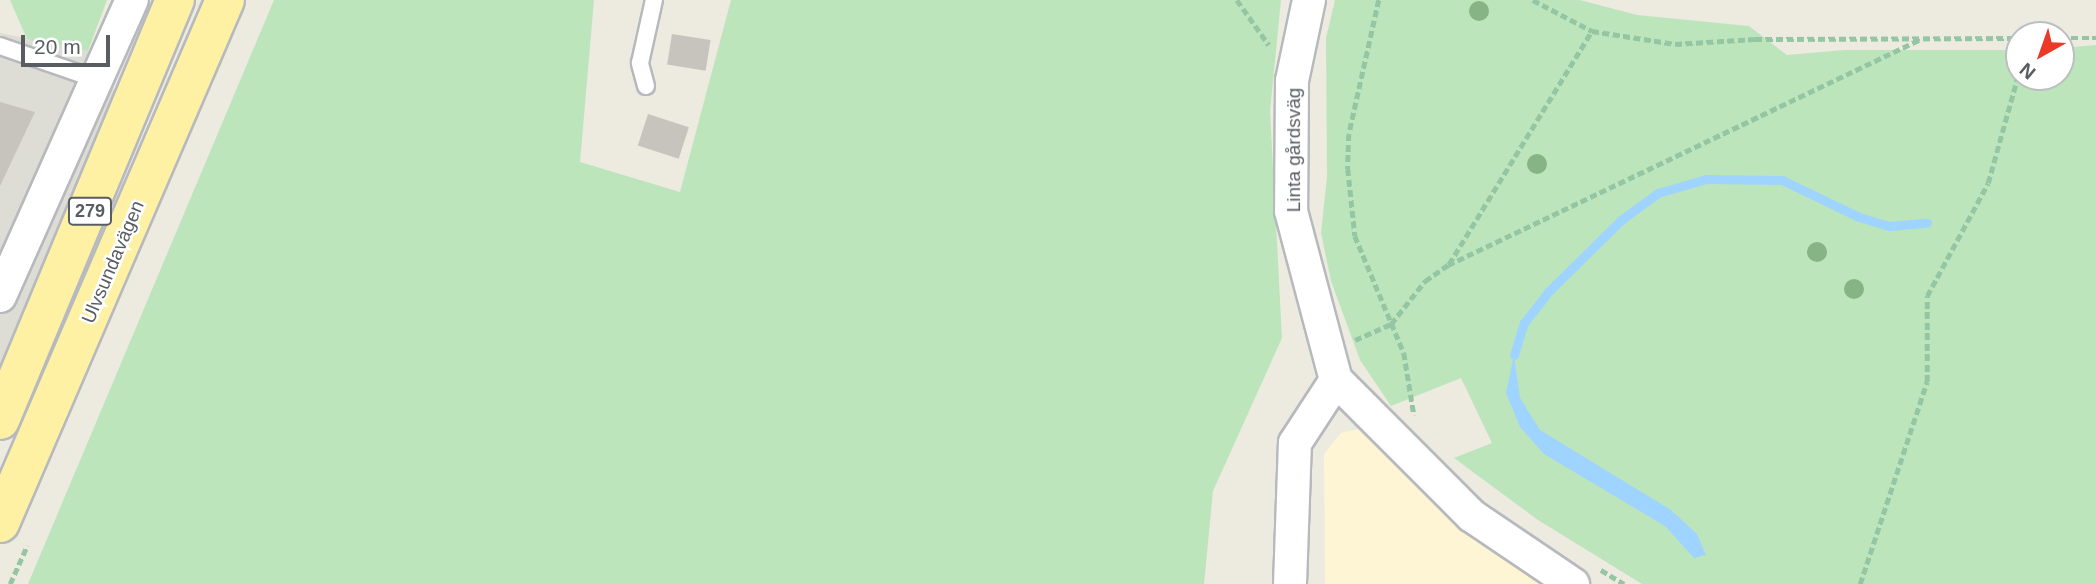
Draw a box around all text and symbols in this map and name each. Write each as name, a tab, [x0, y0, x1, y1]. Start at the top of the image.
scale bar	[24, 21, 114, 65]
north arrow	[2005, 21, 2075, 91]
text: 20 m	[34, 35, 81, 58]
text: N	[2015, 58, 2039, 83]
street label: Linta gårdsväg	[1283, 88, 1305, 212]
road number: 279	[67, 196, 113, 226]
street label: Ulvsundavägen	[77, 197, 149, 327]

